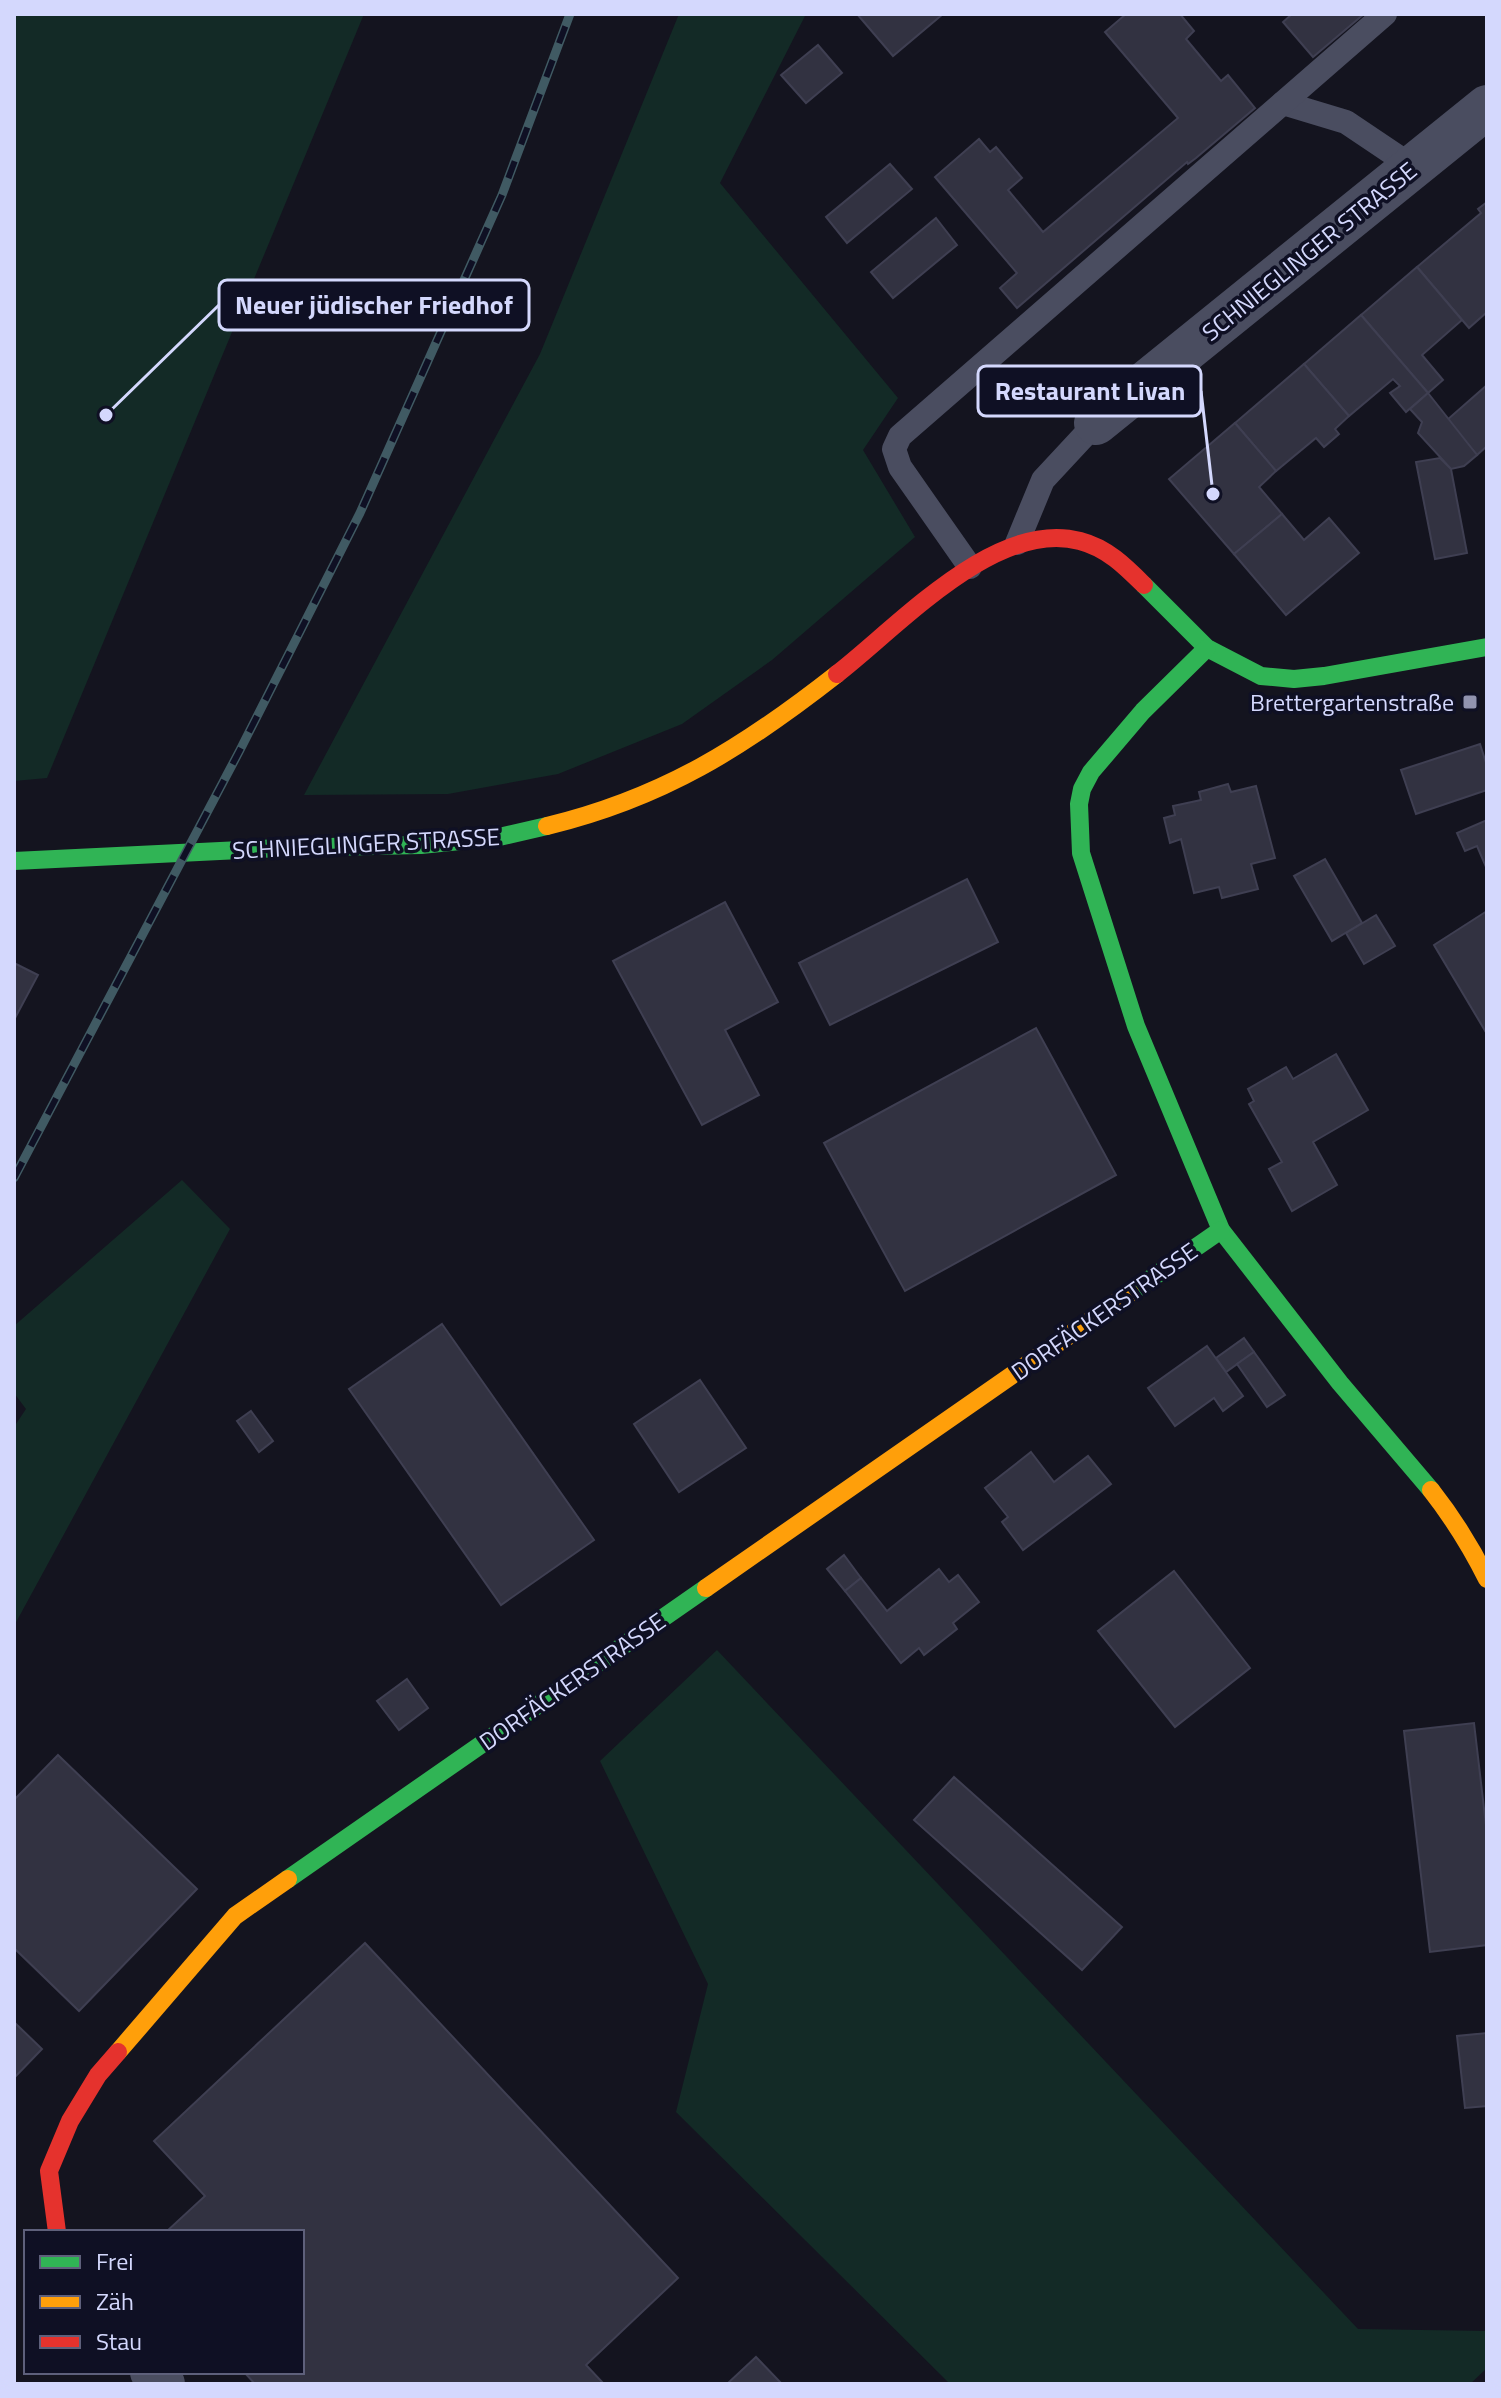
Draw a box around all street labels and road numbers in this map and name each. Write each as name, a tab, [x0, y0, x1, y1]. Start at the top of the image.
street label: SCHNIEGLINGER STRASSE	[1194, 153, 1424, 349]
street label: SCHNIEGLINGER STRASSE	[231, 818, 501, 868]
street label: DORFÄCKERSTRASSE	[1003, 1233, 1205, 1389]
street label: DORFÄCKERSTRASSE	[471, 1603, 673, 1759]

